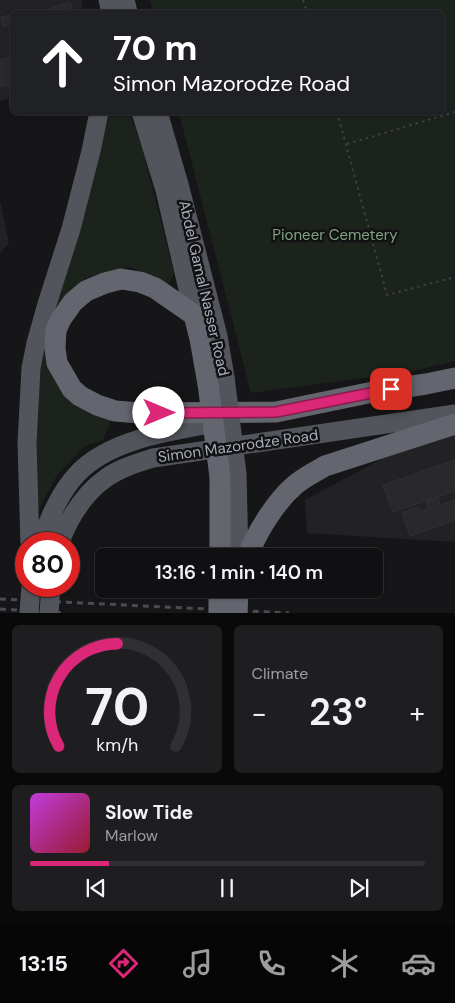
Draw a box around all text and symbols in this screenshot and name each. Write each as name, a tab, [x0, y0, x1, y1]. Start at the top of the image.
text: 70 m	[113, 25, 197, 71]
icon: ahead	[30, 30, 95, 95]
text: Simon Mazorodze Road	[113, 69, 350, 98]
street label: Abdel Gamal Nasser Road	[174, 198, 234, 378]
park label: Pioneer Cemetery	[272, 225, 398, 245]
pin	[370, 368, 412, 410]
icon: arrive	[377, 375, 405, 403]
position arrow	[132, 386, 184, 438]
street label: Simon Mazorodze Road	[157, 425, 319, 467]
speed limit sign: 80	[15, 532, 80, 597]
text: 13:16 · 1 min · 140 m	[155, 560, 323, 585]
text: Climate	[252, 663, 308, 684]
text: 70	[85, 673, 149, 741]
text: 23°	[309, 687, 367, 737]
text: −	[252, 695, 267, 732]
text: +	[410, 695, 425, 732]
text: km/h	[96, 733, 138, 757]
text: Slow Tide	[105, 800, 193, 825]
text: Marlow	[105, 825, 158, 846]
icon: previous	[82, 874, 110, 902]
icon: pause	[213, 874, 241, 902]
icon: next	[345, 874, 373, 902]
icon: directions	[106, 946, 141, 981]
icon: music	[180, 946, 215, 981]
icon: phone	[254, 946, 289, 981]
icon: climate	[327, 946, 362, 981]
icon: car	[401, 946, 436, 981]
text: 13:15	[19, 949, 68, 978]

